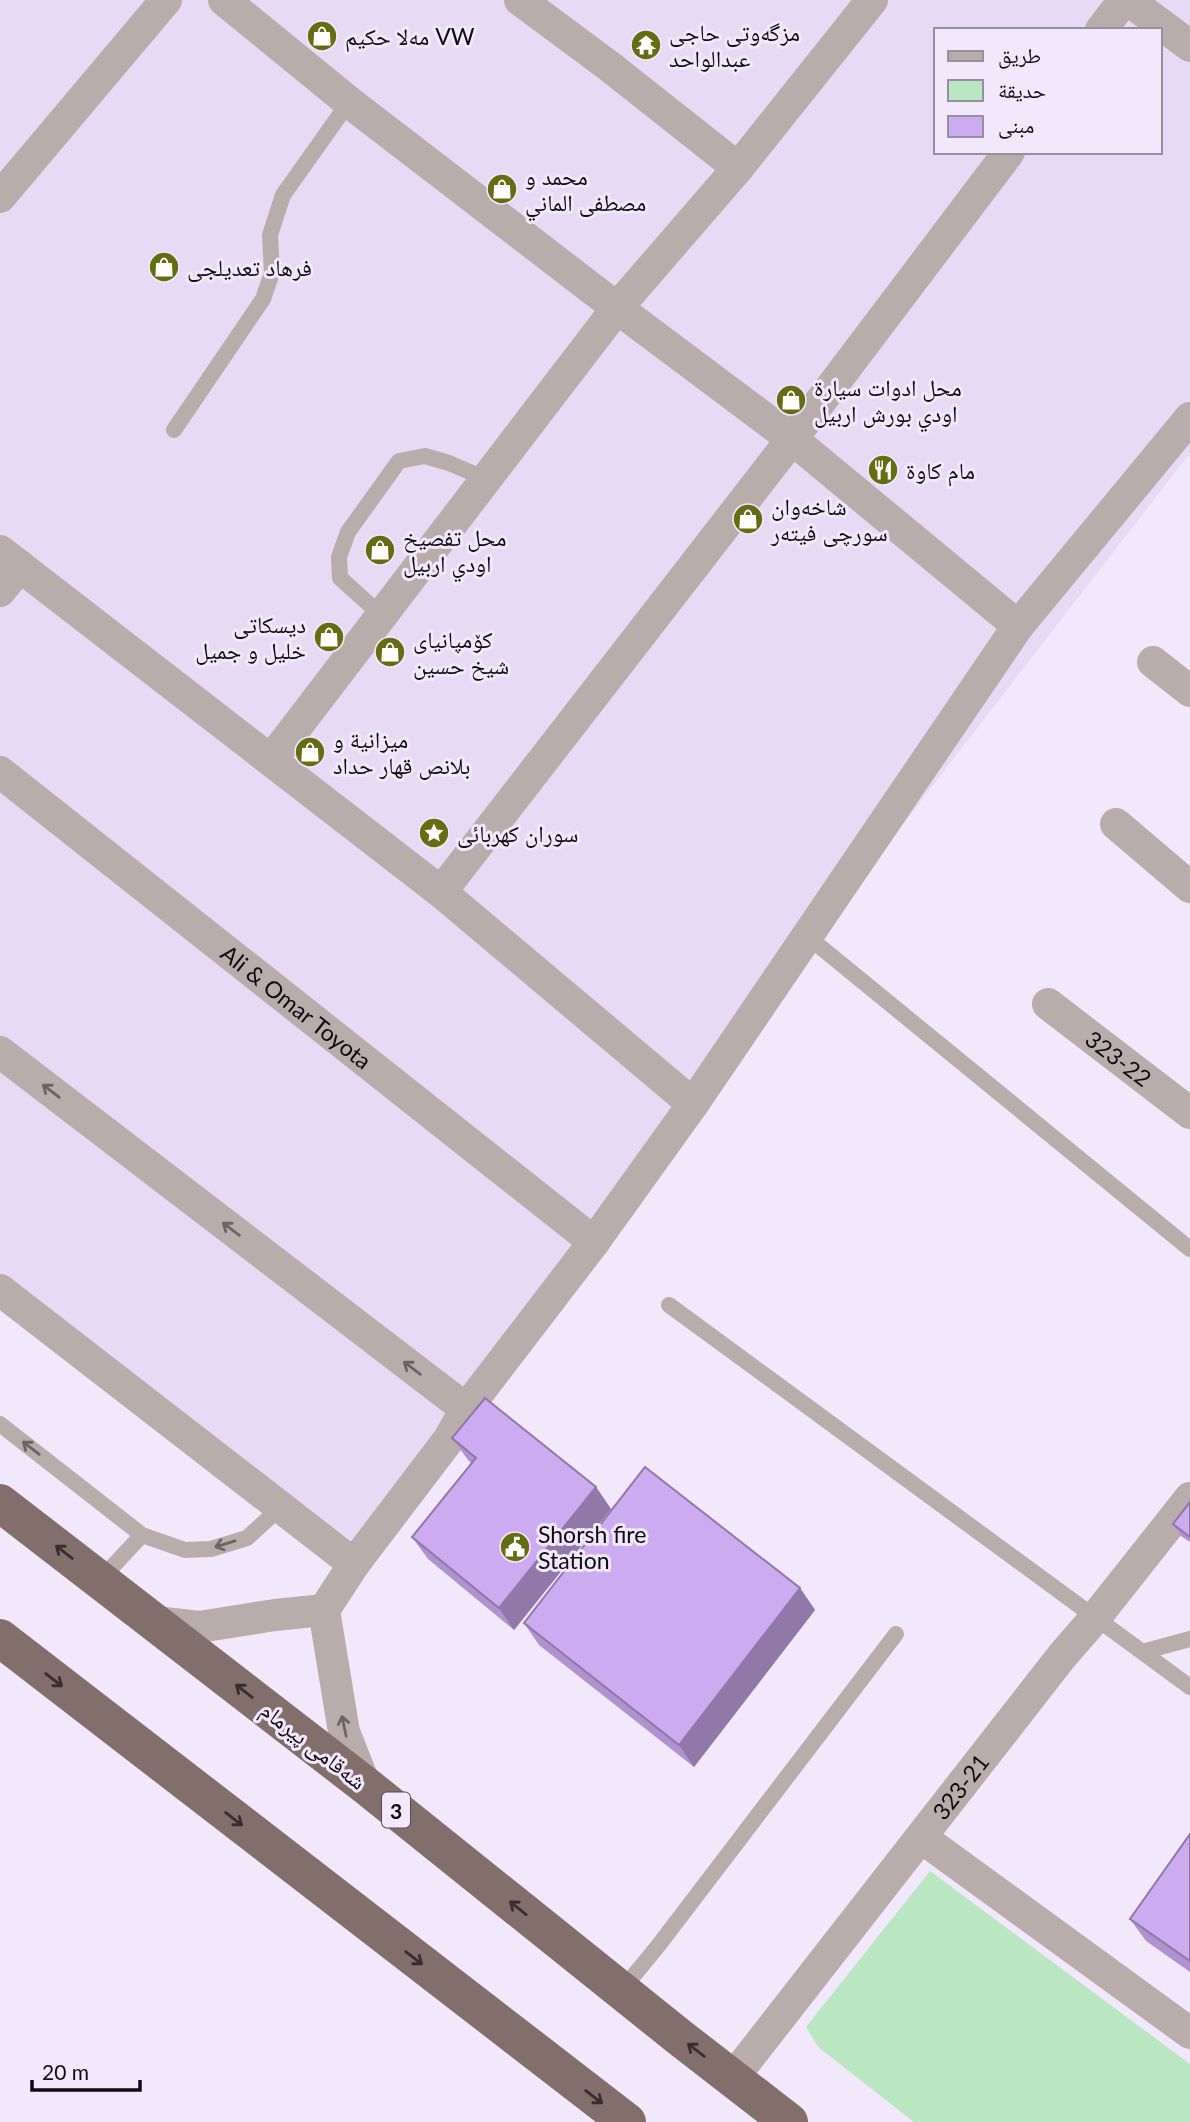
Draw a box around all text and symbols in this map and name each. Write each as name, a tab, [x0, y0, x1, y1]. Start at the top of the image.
place label: مزگەوتی حاجی عبدالواحد	[669, 18, 800, 73]
shop icon: مەلا حکیم VW	[305, 19, 339, 53]
place label: مەلا حکیم VW	[345, 22, 475, 53]
temple icon: مزگەوتی حاجی عبدالواحد	[629, 28, 663, 62]
legend	[934, 28, 1162, 154]
text: طريق	[998, 42, 1041, 69]
text: حديقة	[998, 77, 1046, 102]
text: مبنى	[998, 112, 1034, 139]
place label: محمد و مصطفى الماني	[525, 162, 646, 222]
shop icon: محمد و مصطفى الماني	[485, 172, 519, 206]
shop icon: فرهاد تعدیلجی	[147, 250, 181, 284]
place label: فرهاد تعدیلجی	[187, 253, 312, 282]
place label: محل ادوات سيارة اودي بورش اربيل	[814, 373, 962, 433]
shop icon: محل ادوات سيارة اودي بورش اربيل	[774, 383, 808, 417]
restaurant icon: مام كاوة	[866, 453, 900, 487]
place label: مام كاوة	[906, 456, 975, 487]
place label: شاخەوان سورچی فیتەر	[770, 492, 888, 547]
shop icon: شاخەوان سورچی فیتەر	[731, 502, 765, 536]
place label: محل تفصيخ اودي اربيل	[403, 523, 507, 583]
shop icon: محل تفصيخ اودي اربيل	[363, 533, 397, 567]
place label: دیسکاتی خلیل و جمیل	[195, 610, 306, 665]
shop icon: دیسکاتی خلیل و جمیل	[312, 620, 346, 654]
place label: کۆمپانیای شیخ حسین	[413, 625, 509, 681]
shop icon: کۆمپانیای شیخ حسین	[373, 635, 407, 669]
place label: ميزانية و بلانص قهار حداد	[333, 725, 470, 780]
shop icon: ميزانية و بلانص قهار حداد	[293, 735, 327, 769]
place icon: سوران کهربائی	[417, 816, 451, 850]
place label: سوران کهربائی	[457, 819, 579, 848]
street label: Ali & Omar Toyota	[216, 939, 377, 1075]
street label: 323-22	[1080, 1024, 1157, 1092]
one-way arrow	[42, 1083, 60, 1098]
one-way arrow	[222, 1222, 241, 1237]
one-way arrow	[403, 1360, 421, 1375]
one-way arrow	[22, 1441, 41, 1456]
place label: Shorsh fire Station	[538, 1520, 646, 1574]
public building icon: Shorsh fire Station	[498, 1530, 532, 1564]
one-way arrow	[214, 1539, 236, 1552]
one-way arrow	[55, 1545, 73, 1560]
one-way arrow	[44, 1672, 63, 1687]
one-way arrow	[236, 1683, 254, 1698]
street label: شەقامی پیرمام	[254, 1695, 372, 1797]
one-way arrow	[337, 1716, 350, 1738]
street label: 323-21	[926, 1748, 994, 1825]
road number: 3	[382, 1792, 410, 1828]
one-way arrow	[224, 1811, 243, 1826]
one-way arrow	[510, 1901, 528, 1916]
one-way arrow	[404, 1950, 423, 1965]
one-way arrow	[687, 2043, 706, 2058]
scale bar	[32, 2048, 140, 2092]
text: 20 m	[42, 2059, 89, 2084]
one-way arrow	[585, 2089, 603, 2104]

